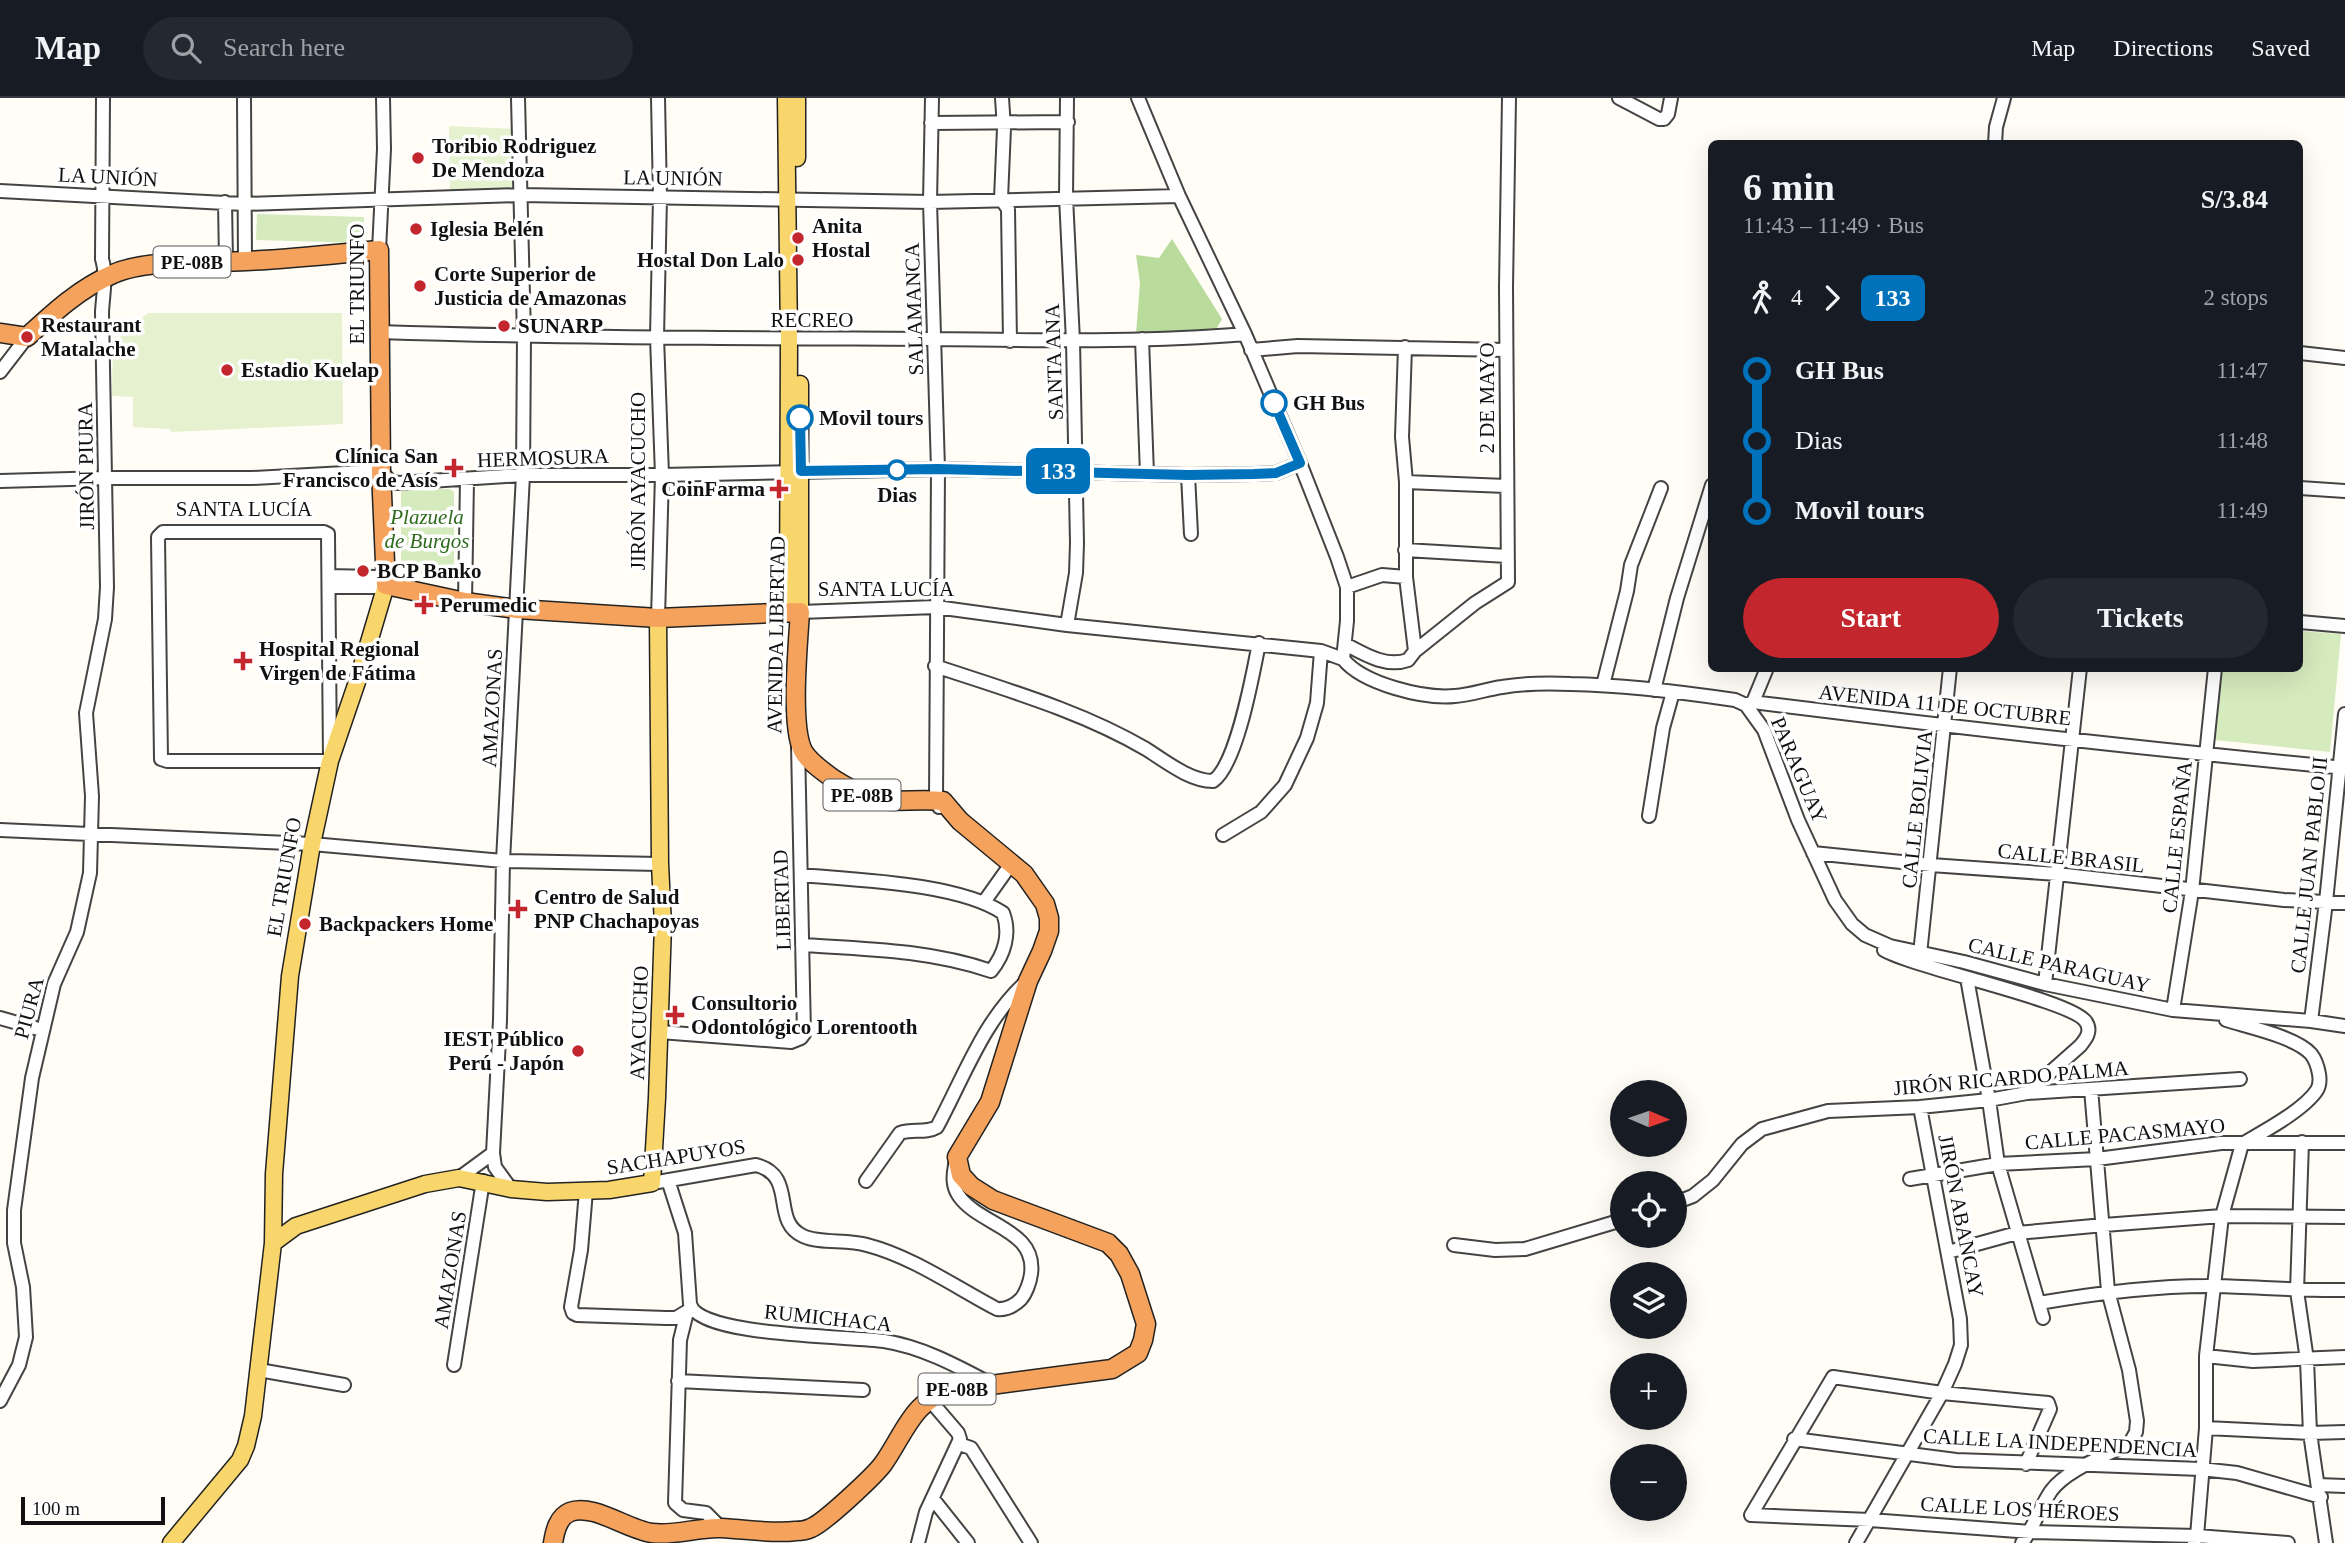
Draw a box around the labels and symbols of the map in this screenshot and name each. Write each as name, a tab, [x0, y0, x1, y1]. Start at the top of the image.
place label: Toribio Rodriguez De Mendoza	[432, 134, 596, 182]
marker: Toribio Rodriguez De Mendoza	[410, 150, 426, 166]
street label: LA UNIÓN	[58, 162, 158, 192]
street label: LA UNIÓN	[623, 165, 723, 191]
place label: Anita Hostal	[812, 214, 871, 262]
place label: Iglesia Belén	[430, 217, 544, 241]
marker: Iglesia Belén	[408, 221, 424, 237]
street label: EL TRIUNFO	[345, 224, 369, 344]
marker: Anita Hostal	[790, 230, 806, 246]
street label: SALAMANCA	[900, 241, 928, 376]
road number: PE-08B	[154, 246, 230, 278]
place label: Hostal Don Lalo	[637, 248, 784, 272]
marker: Hostal Don Lalo	[790, 252, 806, 268]
place label: Corte Superior de Justicia de Amazonas	[434, 262, 627, 310]
marker: Corte Superior de Justicia de Amazonas	[412, 278, 428, 294]
street label: SANTA ANA	[1040, 302, 1068, 421]
street label: RECREO	[771, 308, 853, 332]
place label: Restaurant Matalache	[41, 313, 141, 361]
place label: SUNARP	[518, 314, 603, 338]
marker: SUNARP	[496, 318, 512, 334]
marker: Restaurant Matalache	[19, 329, 35, 345]
street label: 2 DE MAYO	[1475, 342, 1499, 454]
place label: Estadio Kuelap	[241, 358, 379, 382]
marker: Estadio Kuelap	[219, 362, 235, 378]
marker: GH Bus	[1261, 390, 1287, 416]
place label: GH Bus	[1293, 391, 1365, 415]
street label: JIRÓN AYACUCHO	[626, 392, 650, 570]
street label: JIRÓN PIURA	[73, 401, 99, 530]
marker: Movil tours	[787, 405, 813, 431]
place label: Movil tours	[819, 406, 923, 430]
place label: Clínica San Francisco de Asís	[283, 444, 438, 492]
street label: HERMOSURA	[477, 444, 610, 472]
line badge: 133	[1018, 448, 1098, 494]
marker: Clínica San Francisco de Asís	[444, 458, 464, 478]
marker: Dias	[887, 460, 907, 480]
place label: CoinFarma	[661, 477, 765, 501]
marker: CoinFarma	[771, 481, 787, 497]
place label: Dias	[877, 483, 917, 507]
street label: SANTA LUCÍA	[176, 497, 313, 521]
park label: Plazuela de Burgos	[385, 505, 469, 553]
street label: AVENIDA LIBERTAD	[762, 536, 790, 734]
place label: BCP Banko	[377, 559, 481, 583]
marker: BCP Banko	[355, 563, 371, 579]
street label: SANTA LUCÍA	[818, 577, 955, 601]
place label: Perumedic	[440, 593, 537, 617]
marker: Perumedic	[414, 595, 434, 615]
place label: Hospital Regional Virgen de Fátima	[259, 637, 420, 685]
street label: AMAZONAS	[477, 648, 507, 768]
marker: Hospital Regional Virgen de Fátima	[233, 651, 253, 671]
street label: AVENIDA 11 DE OCTUBRE	[1818, 680, 2072, 730]
street label: PARAGUAY	[1766, 713, 1832, 827]
street label: CALLE BOLIVIA	[1897, 728, 1937, 889]
street label: CALLE JUAN PABLO II	[2286, 755, 2332, 975]
street label: CALLE ESPAÑA	[2157, 759, 2197, 914]
road number: PE-08B	[824, 780, 900, 810]
street label: EL TRIUNFO	[262, 815, 306, 939]
street label: CALLE BRASIL	[1996, 838, 2146, 878]
street label: LIBERTAD	[768, 849, 796, 951]
place label: Centro de Salud PNP Chachapoyas	[534, 885, 699, 933]
marker: Centro de Salud PNP Chachapoyas	[508, 899, 528, 919]
place label: Backpackers Home	[319, 912, 493, 936]
marker: Backpackers Home	[297, 916, 313, 932]
street label: CALLE PARAGUAY	[1966, 932, 2152, 998]
street label: AYACUCHO	[625, 965, 653, 1081]
street label: PIURA	[9, 974, 49, 1042]
place label: Consultorio Odontológico Lorentooth	[691, 991, 918, 1039]
marker: Consultorio Odontológico Lorentooth	[665, 1005, 685, 1025]
place label: IEST Público Perú - Japón	[444, 1027, 564, 1075]
marker: IEST Público Perú - Japón	[570, 1043, 586, 1059]
street label: JIRÓN RICARDO PALMA	[1892, 1056, 2130, 1100]
north arrow	[1610, 1080, 1687, 1157]
street label: CALLE PACASMAYO	[2024, 1113, 2226, 1155]
street label: JIRÓN ABANCAY	[1933, 1132, 1989, 1300]
street label: SACHAPUYOS	[605, 1134, 747, 1180]
street label: AMAZONAS	[429, 1209, 471, 1331]
street label: RUMICHACA	[763, 1299, 894, 1337]
road number: PE-08B	[918, 1373, 996, 1404]
street label: CALLE LA INDEPENDENCIA	[1922, 1424, 2198, 1462]
street label: CALLE LOS HÉROES	[1920, 1492, 2120, 1526]
scale bar	[21, 1494, 164, 1526]

